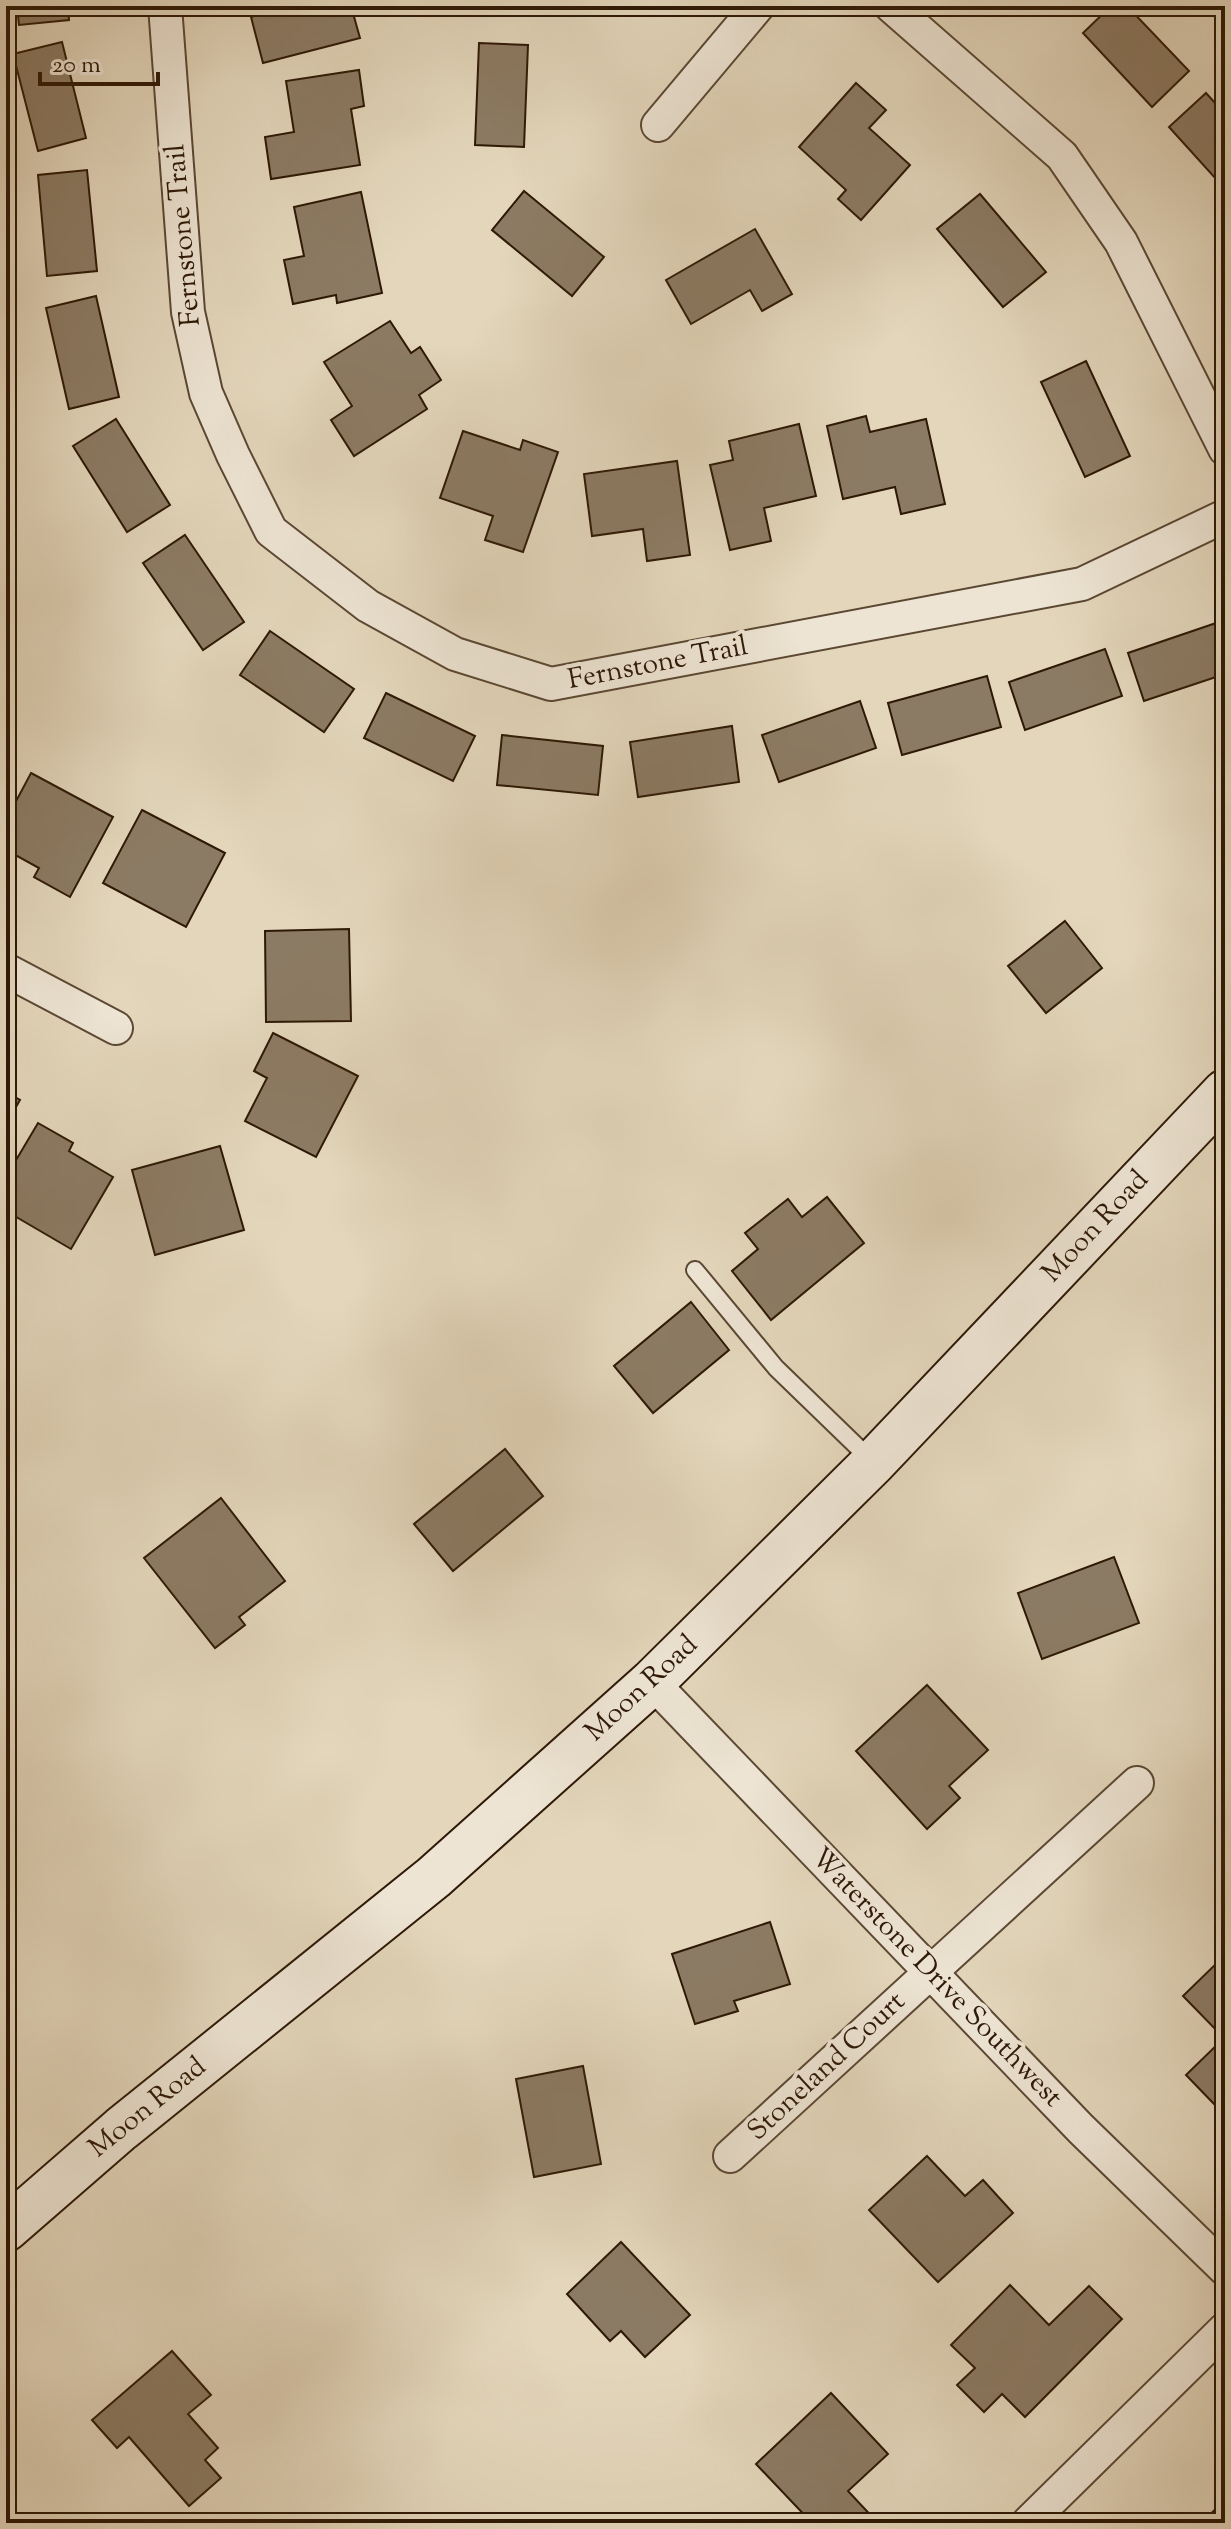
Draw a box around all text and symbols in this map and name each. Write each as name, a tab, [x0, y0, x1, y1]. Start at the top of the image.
scale bar	[40, 36, 158, 86]
text: 20 m	[52, 49, 101, 83]
street label: Fernstone Trail	[156, 142, 212, 328]
street label: Fernstone Trail	[564, 627, 752, 701]
street label: Moon Road	[1033, 1162, 1159, 1292]
street label: Moon Road	[577, 1626, 707, 1752]
street label: Waterstone Drive Southwest	[801, 1839, 1071, 2117]
street label: Stoneland Court	[739, 1983, 915, 2151]
street label: Moon Road	[80, 2048, 216, 2168]

